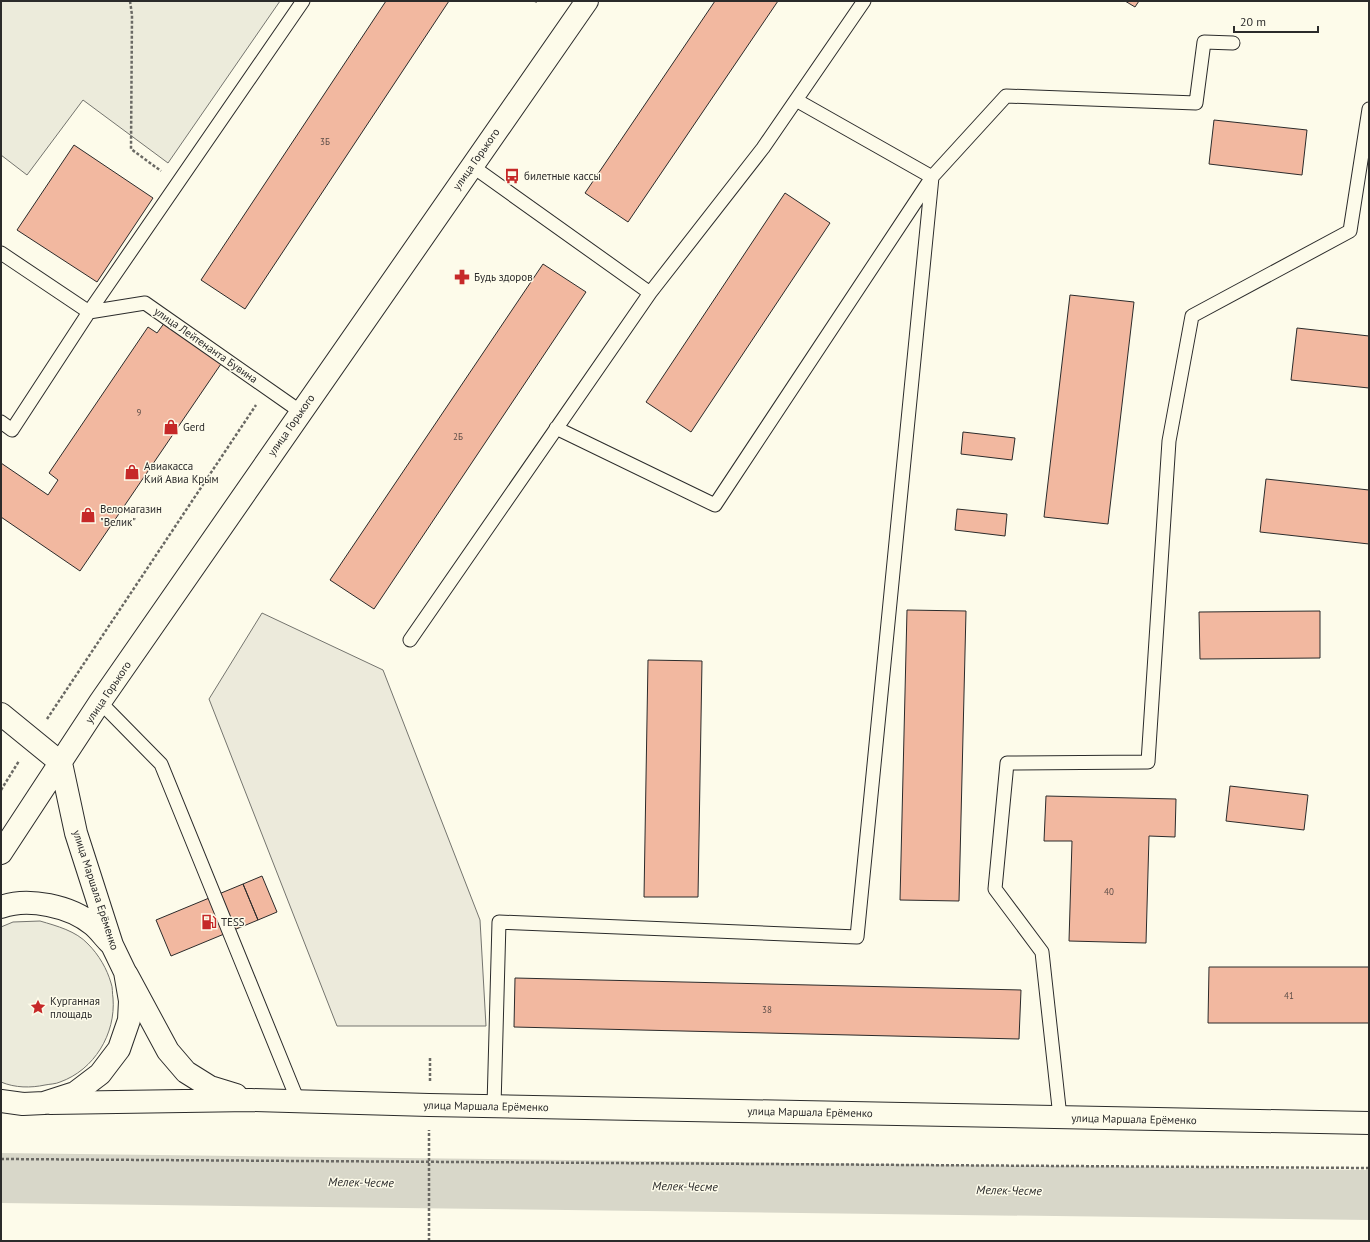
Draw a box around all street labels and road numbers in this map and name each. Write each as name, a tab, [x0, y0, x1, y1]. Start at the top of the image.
street label: улица Горького	[450, 125, 503, 193]
street label: улица Лейтенанта Бувина	[152, 304, 260, 386]
street label: улица Горького	[265, 391, 318, 459]
street label: улица Горького	[82, 658, 134, 726]
street label: улица Маршала Ерёменко	[70, 828, 122, 952]
street label: улица Маршала Ерёменко	[423, 1098, 549, 1114]
street label: улица Маршала Ерёменко	[747, 1104, 873, 1120]
street label: улица Маршала Ерёменко	[1071, 1111, 1197, 1127]

